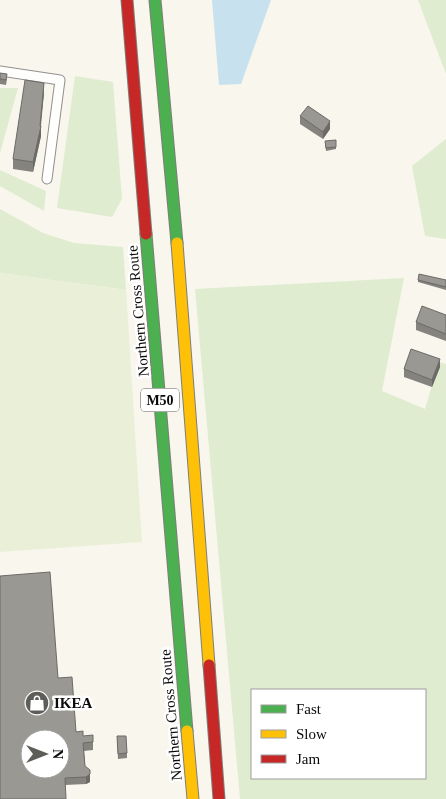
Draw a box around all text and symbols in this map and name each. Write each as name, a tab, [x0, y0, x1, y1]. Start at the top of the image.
street label: Northern Cross Route	[124, 244, 152, 377]
road number: M50	[141, 388, 179, 412]
street label: Northern Cross Route	[157, 648, 185, 781]
legend	[251, 689, 426, 779]
shop icon: IKEA	[24, 690, 50, 716]
place label: IKEA	[54, 695, 93, 711]
text: Fast	[296, 701, 322, 717]
text: Slow	[296, 726, 327, 742]
north arrow	[20, 729, 70, 779]
text: N	[50, 749, 65, 759]
text: Jam	[296, 751, 320, 767]

